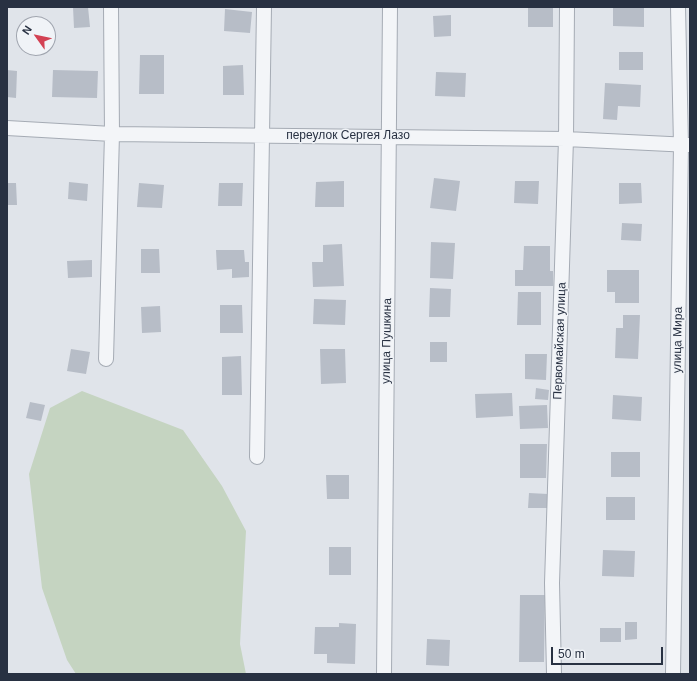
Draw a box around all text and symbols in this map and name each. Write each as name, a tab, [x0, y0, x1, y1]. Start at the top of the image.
north arrow	[16, 16, 56, 56]
text: N	[20, 23, 34, 37]
street label: переулок Сергея Лазо	[286, 129, 410, 143]
street label: Первомайская улица	[551, 282, 569, 400]
street label: улица Пушкина	[379, 298, 395, 384]
street label: улица Мира	[670, 307, 686, 373]
scale bar	[553, 639, 665, 665]
text: 50 m	[558, 647, 585, 661]

